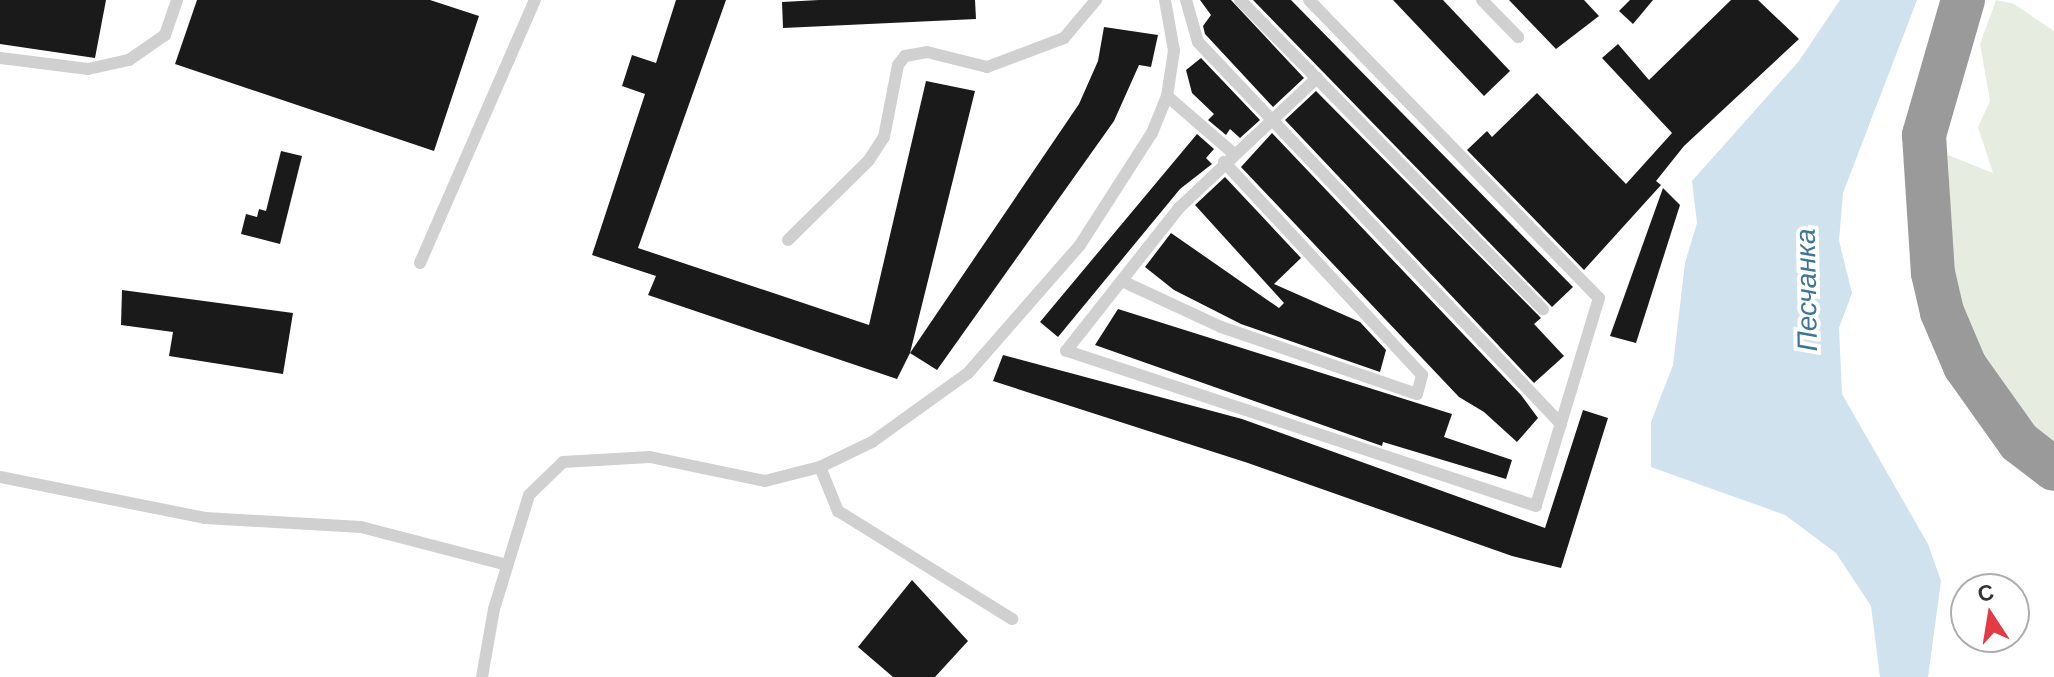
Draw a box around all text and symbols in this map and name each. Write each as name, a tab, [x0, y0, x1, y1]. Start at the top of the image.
water label: Песчанка	[1787, 228, 1823, 352]
north arrow	[1950, 573, 2030, 653]
text: С	[1975, 577, 1996, 606]

